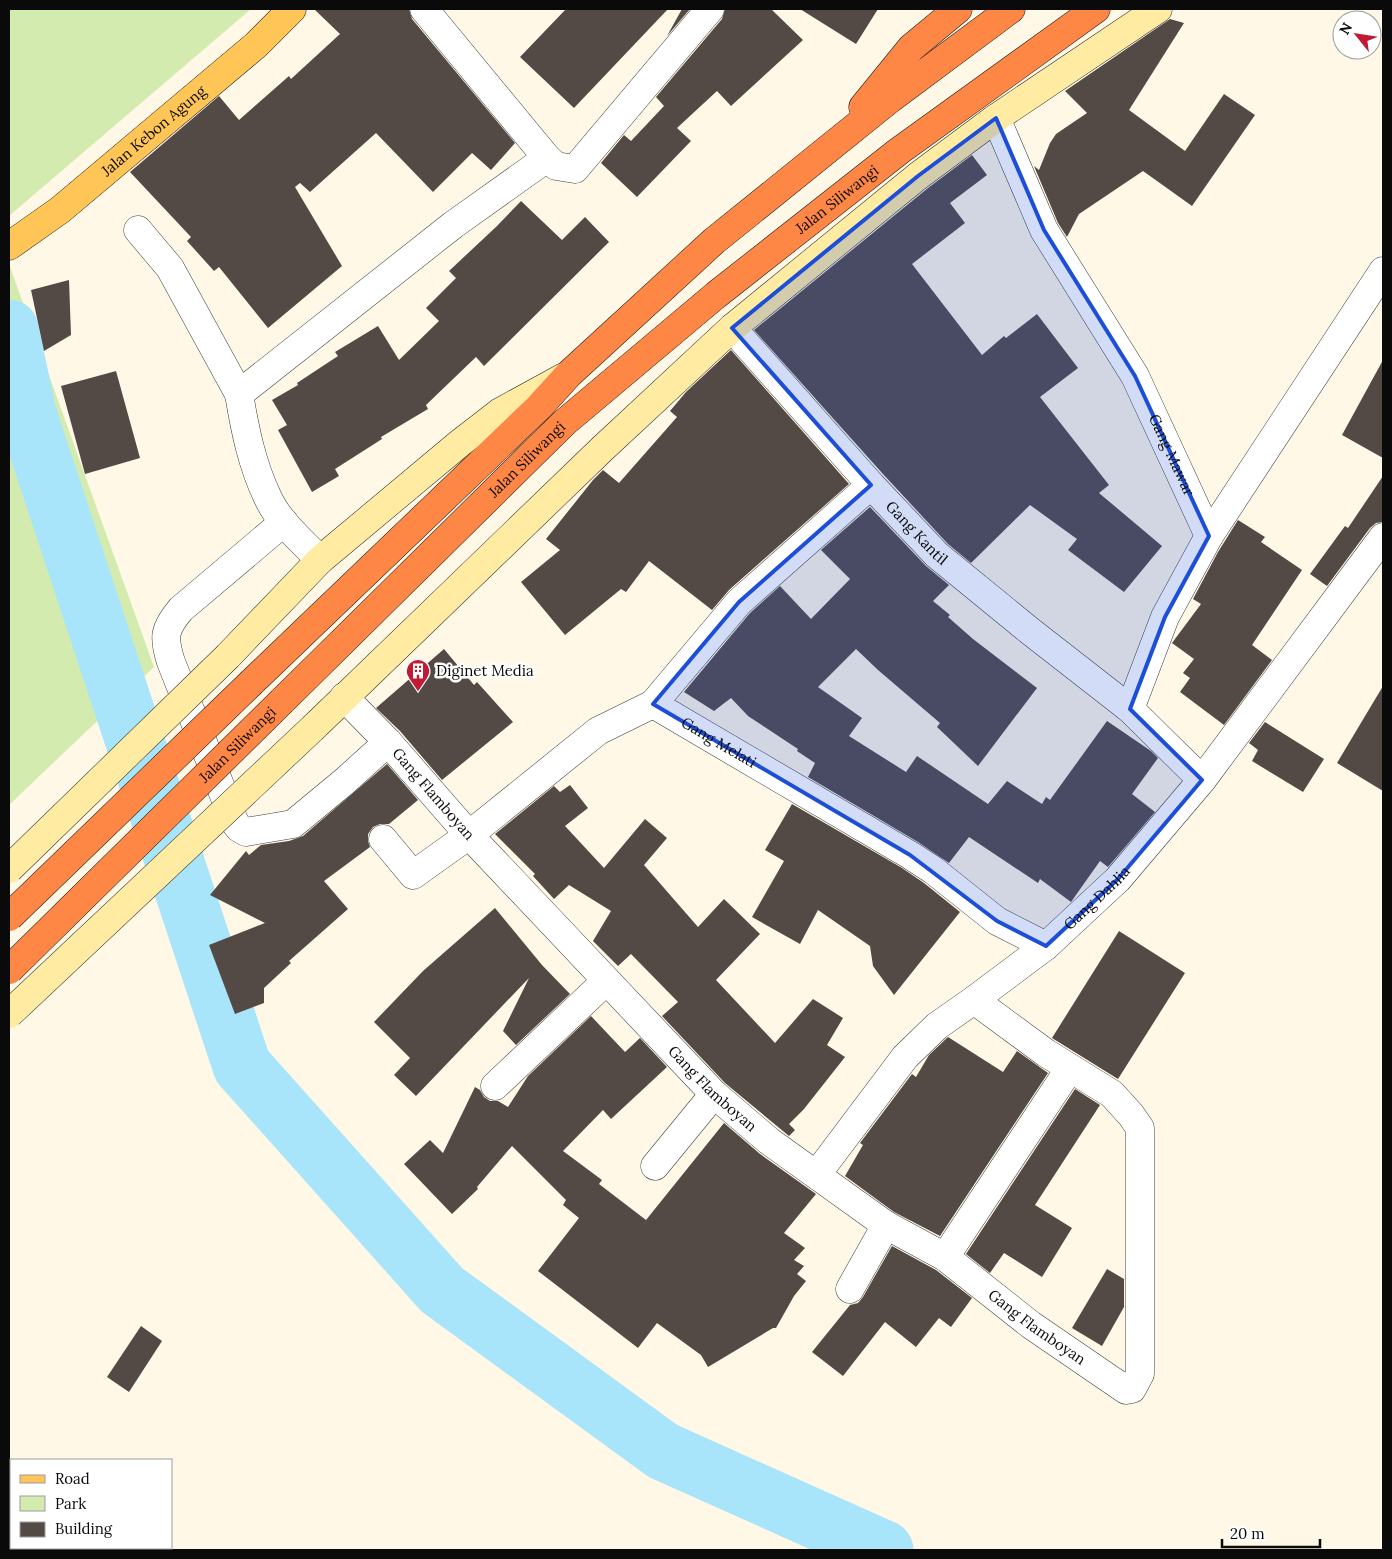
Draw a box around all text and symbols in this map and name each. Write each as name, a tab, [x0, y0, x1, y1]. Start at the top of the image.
north arrow	[1332, 10, 1382, 60]
text: N	[1335, 19, 1356, 38]
street label: Jalan Kebon Agung	[97, 81, 210, 181]
street label: Jalan Siliwangi	[791, 161, 882, 238]
street label: Gang Mawar	[1145, 411, 1199, 499]
street label: Jalan Siliwangi	[483, 417, 569, 502]
street label: Gang Kantil	[882, 497, 952, 569]
building icon: Diginet Media	[405, 658, 431, 692]
place label: Diginet Media	[436, 661, 534, 680]
street label: Jalan Siliwangi	[194, 702, 280, 787]
street label: Gang Melati	[678, 713, 760, 772]
street label: Gang Flamboyan	[388, 744, 479, 844]
street label: Gang Dahlia	[1060, 862, 1134, 934]
street label: Gang Flamboyan	[664, 1041, 761, 1135]
street label: Gang Flamboyan	[985, 1285, 1090, 1369]
legend	[10, 1459, 172, 1549]
text: Road	[55, 1469, 90, 1488]
text: Park	[55, 1494, 86, 1513]
scale bar	[1222, 1516, 1320, 1548]
text: Building	[55, 1519, 113, 1538]
text: 20 m	[1230, 1524, 1265, 1543]

